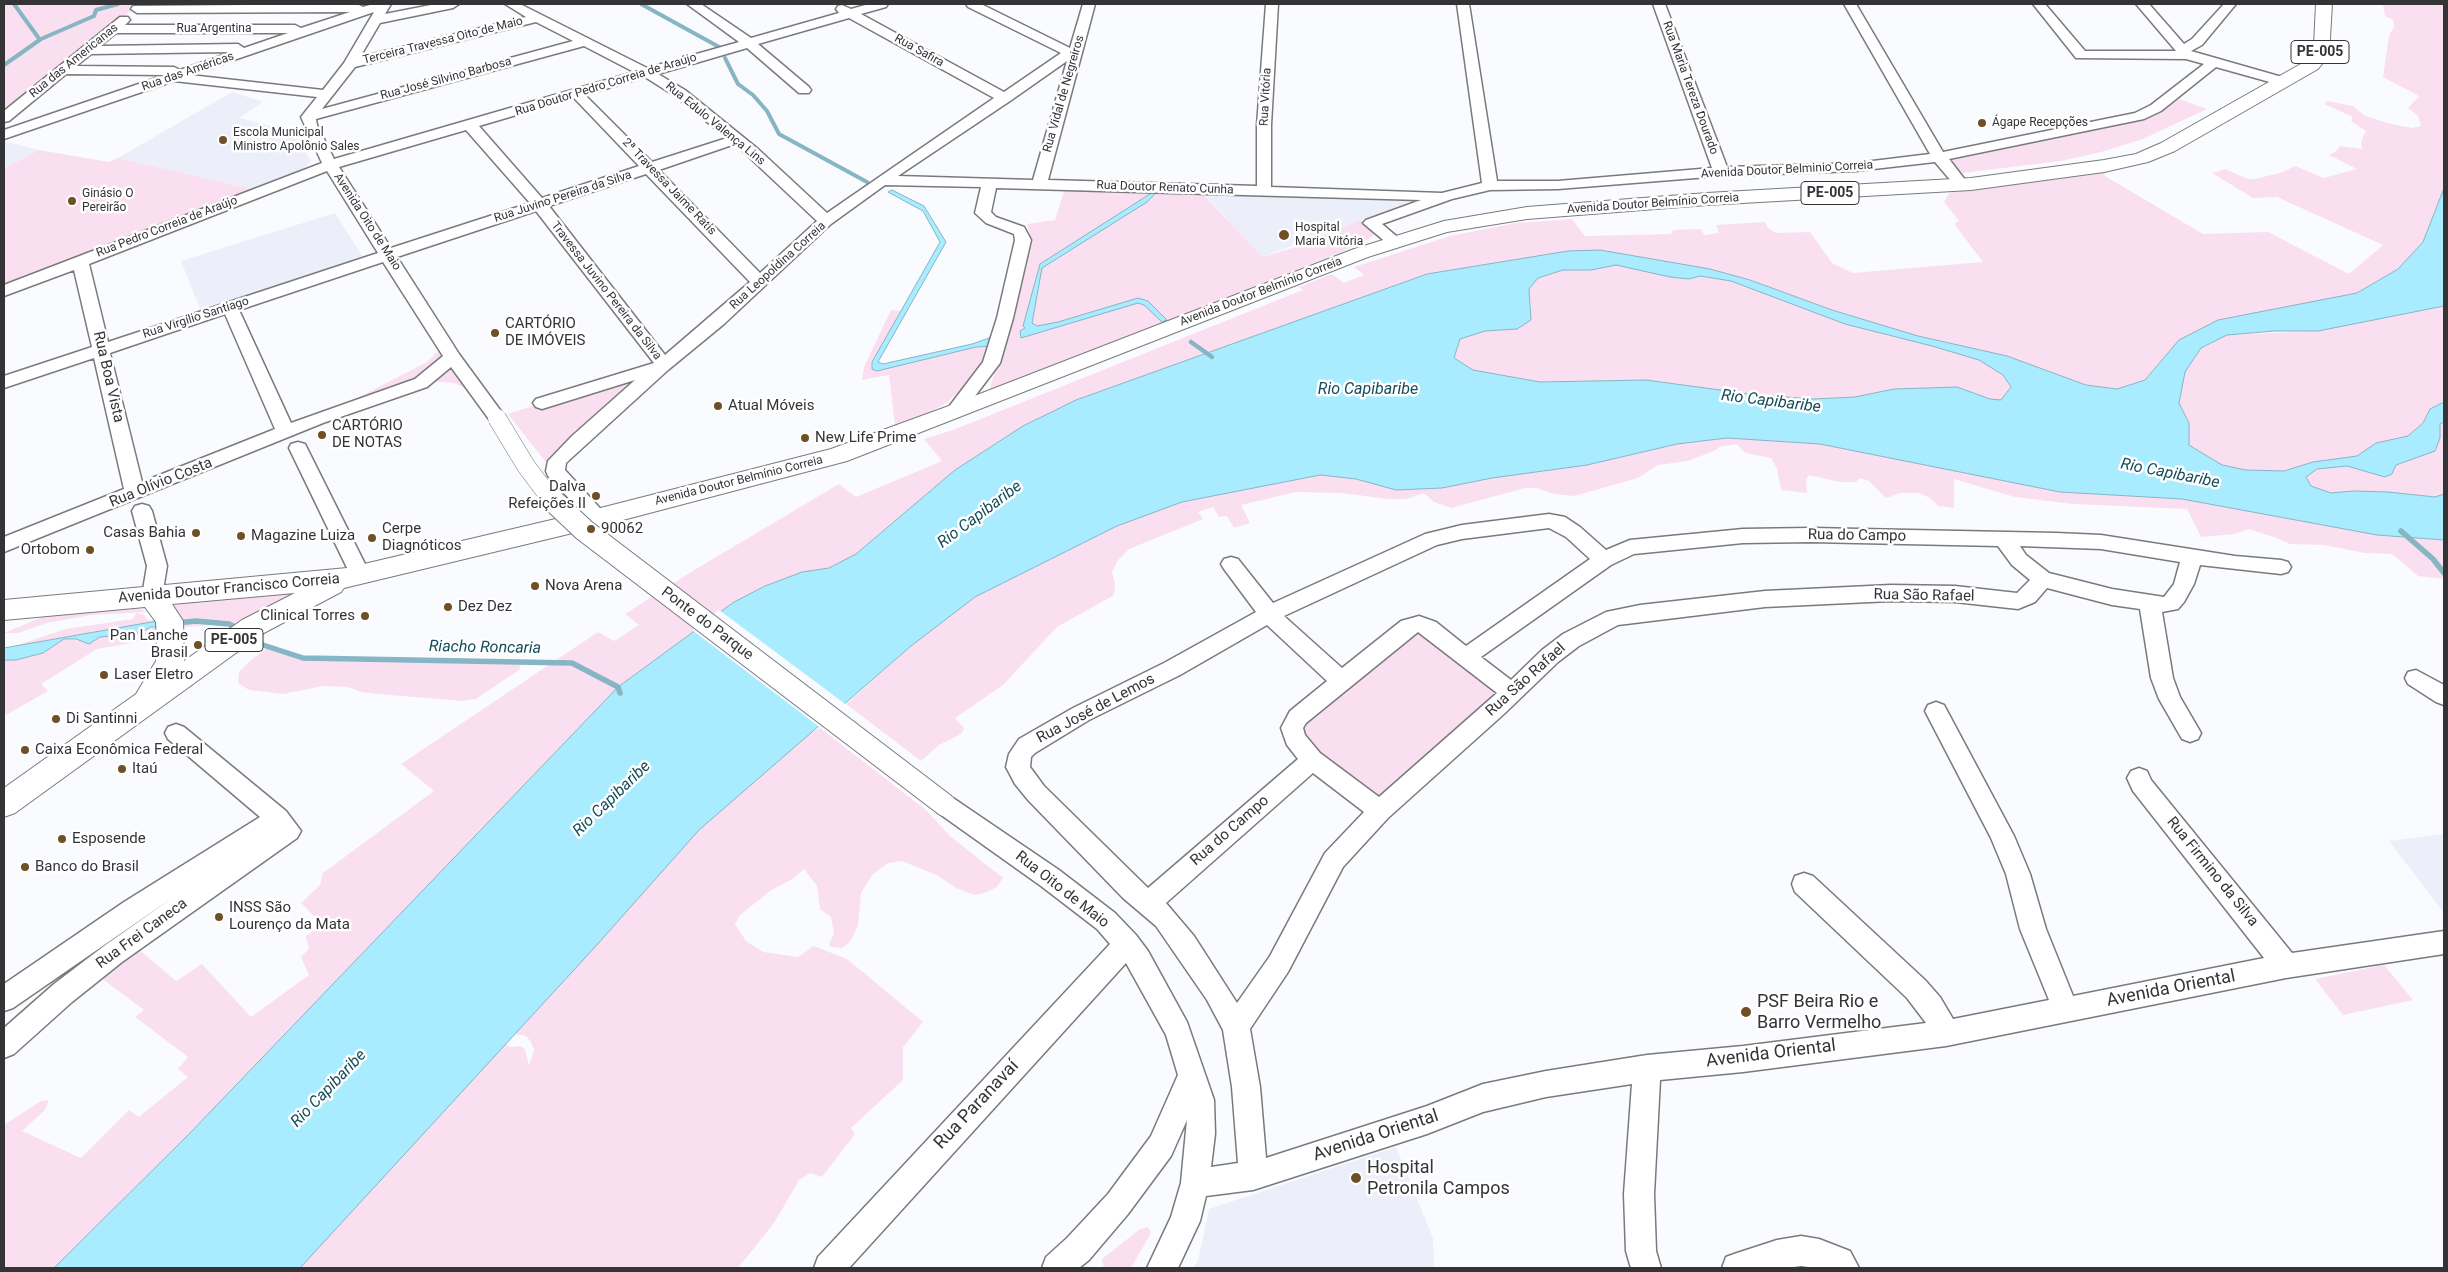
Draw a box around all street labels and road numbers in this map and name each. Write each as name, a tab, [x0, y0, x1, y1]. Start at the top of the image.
street label: Terceira Travessa Oito de Maio	[361, 14, 525, 68]
street label: Rua Maria Tereza Dourado	[1659, 19, 1721, 157]
street label: Rua das Americanas	[27, 21, 121, 101]
street label: Rua Argentina	[176, 22, 252, 36]
street label: Rua Safira	[892, 32, 946, 70]
street label: Rua Vidal de Negreiros	[1040, 34, 1088, 154]
road number: PE-005	[2291, 41, 2349, 64]
street label: Rua das Américas	[140, 49, 236, 95]
street label: Rua Doutor Pedro Correia de Araújo	[514, 50, 698, 120]
street label: Rua José Silvino Barbosa	[379, 55, 513, 103]
street label: Rua Vitória	[1257, 68, 1275, 126]
street label: Rua Edulo Valença Lins	[662, 79, 768, 169]
street label: 2ª Travessa Jaime Ratis	[619, 136, 719, 238]
street label: Avenida Doutor Belminio Correia	[1700, 158, 1874, 182]
street label: Rua Juvino Pereira da Silva	[492, 168, 634, 226]
street label: Avenida Oito de Maio	[330, 171, 404, 273]
street label: Rua Doutor Renato Cunha	[1096, 178, 1234, 198]
road number: PE-005	[1801, 182, 1859, 204]
street label: Avenida Doutor Belmínio Correia	[1566, 191, 1740, 217]
street label: Rua Pedro Correia de Araújo	[94, 193, 240, 261]
street label: Travessa Juvino Pereira da Silva	[548, 219, 664, 363]
street label: Rua Leopoldina Correia	[727, 219, 829, 313]
street label: Avenida Doutor Belmínio Correia	[1178, 254, 1344, 330]
street label: Rua Virgílio Santiago	[141, 294, 251, 342]
street label: Rua Boa Vista	[89, 330, 127, 424]
street label: Avenida Doutor Belmínio Correia	[654, 453, 824, 509]
street label: Rua Olívio Costa	[107, 454, 215, 512]
street label: Rua do Campo	[1808, 526, 1906, 546]
street label: Avenida Doutor Francisco Correia	[117, 570, 341, 608]
street label: Ponte do Parque	[657, 583, 757, 665]
street label: Rua São Rafael	[1873, 586, 1975, 606]
road number: PE-005	[205, 628, 263, 652]
street label: Rua São Rafael	[1482, 639, 1570, 721]
street label: Rua José de Lemos	[1034, 670, 1158, 748]
street label: Rua do Campo	[1187, 792, 1273, 870]
street label: Rua Firmino da Silva	[2162, 814, 2262, 930]
street label: Rua Oito de Maio	[1012, 848, 1112, 932]
street label: Rua Frei Caneca	[93, 895, 191, 973]
street label: Avenida Oriental	[2105, 966, 2237, 1012]
street label: Avenida Oriental	[1705, 1035, 1837, 1073]
street label: Rua Paranavaí	[930, 1056, 1024, 1154]
street label: Avenida Oriental	[1311, 1106, 1441, 1166]

